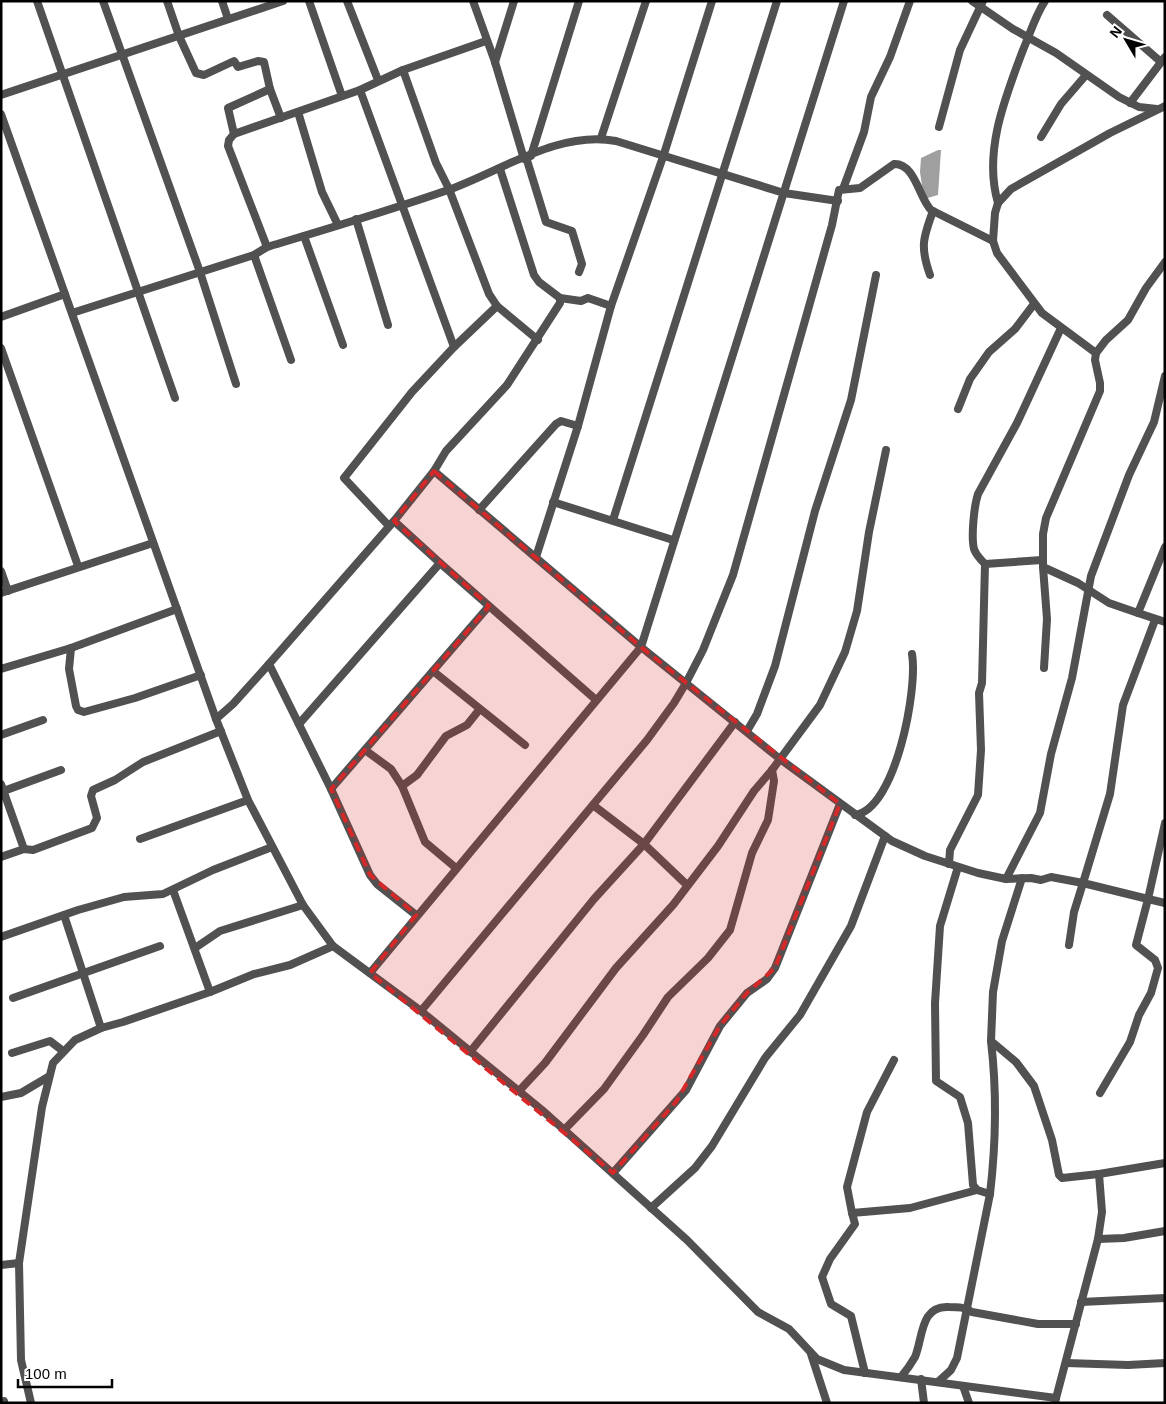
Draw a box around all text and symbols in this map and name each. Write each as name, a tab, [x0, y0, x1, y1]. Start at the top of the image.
north arrow	[1101, 15, 1151, 65]
text: N	[1106, 23, 1125, 41]
scale bar	[18, 1356, 111, 1388]
text: 100 m	[25, 1365, 67, 1382]

